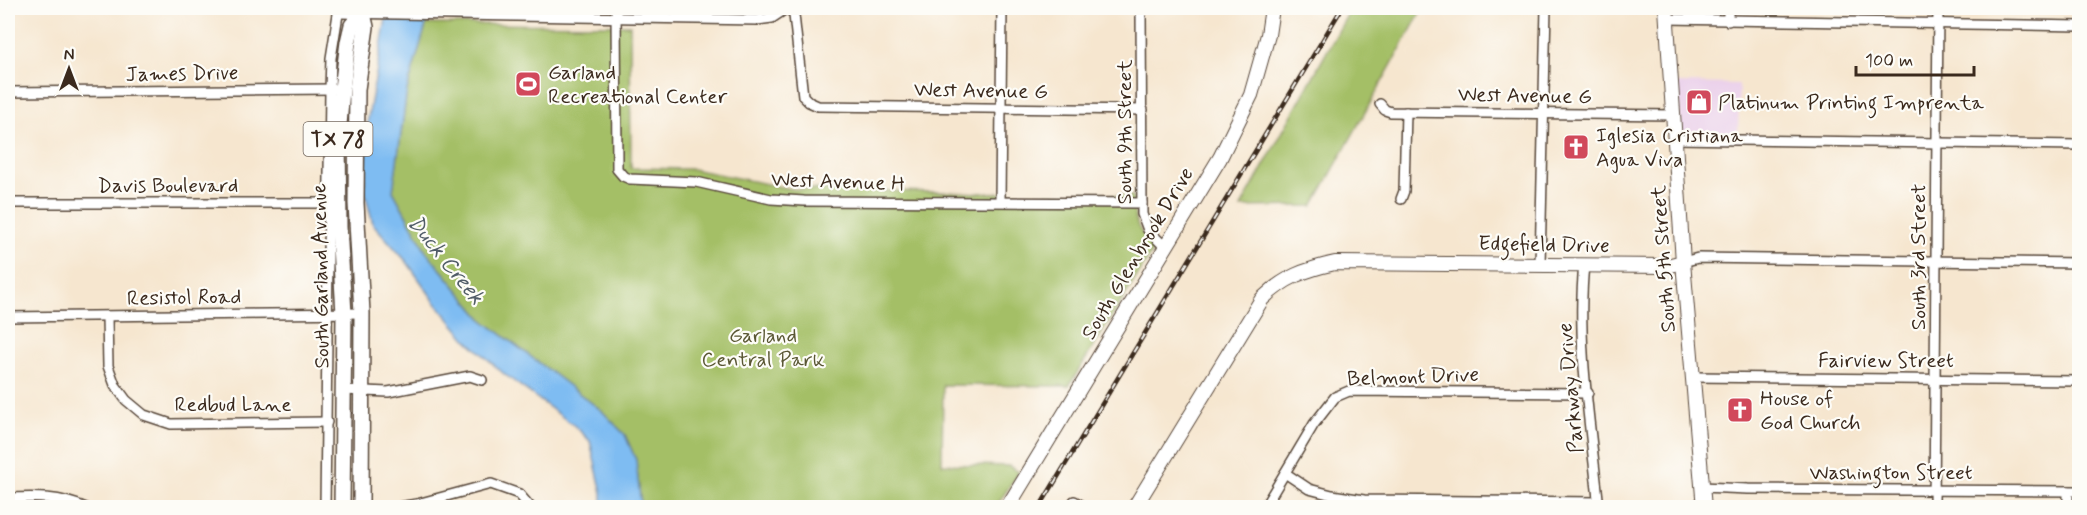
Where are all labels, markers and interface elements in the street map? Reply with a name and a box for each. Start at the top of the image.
north arrow [39,39,99,99]
scale bar [1856,39,1974,77]
text: N [64,45,74,66]
text: 100 m [1865,49,1913,73]
street label: James Drive [125,59,239,89]
place label: Garland Recreational Center [548,59,728,111]
street label: South 9th Street [1111,59,1139,205]
sports icon: Garland Recreational Center [513,69,543,99]
street label: West Avenue G [914,76,1048,106]
street label: West Avenue G [1458,81,1592,111]
shop icon: Platinum Printing Imprenta [1684,87,1714,117]
place label: Platinum Printing Imprenta [1718,89,1984,119]
road number: TX 78 [304,122,372,156]
place label: Iglesia Cristiana Agua Viva [1596,122,1743,174]
church icon: Iglesia Cristiana Agua Viva [1561,132,1591,162]
street label: South Glenbrook Drive [1075,162,1201,345]
street label: West Avenue H [771,166,905,198]
street label: Davis Boulevard [98,172,238,200]
street label: South Garland Avenue [305,183,337,369]
street label: South 5th Street [1645,184,1683,333]
street label: South 3rd Street [1905,184,1933,330]
water label: Duck Creek [401,210,490,311]
street label: Edgefield Drive [1478,230,1610,262]
street label: Resistol Road [127,283,241,313]
street label: Parkway Drive [1551,321,1591,454]
park label: Garland Central Park [701,322,825,374]
street label: Fairview Street [1818,347,1954,375]
street label: Belmont Drive [1347,361,1480,393]
place label: House of God Church [1760,385,1861,437]
street label: Redbud Lane [174,391,292,419]
church icon: House of God Church [1725,395,1755,425]
street label: Washington Street [1809,459,1973,489]

